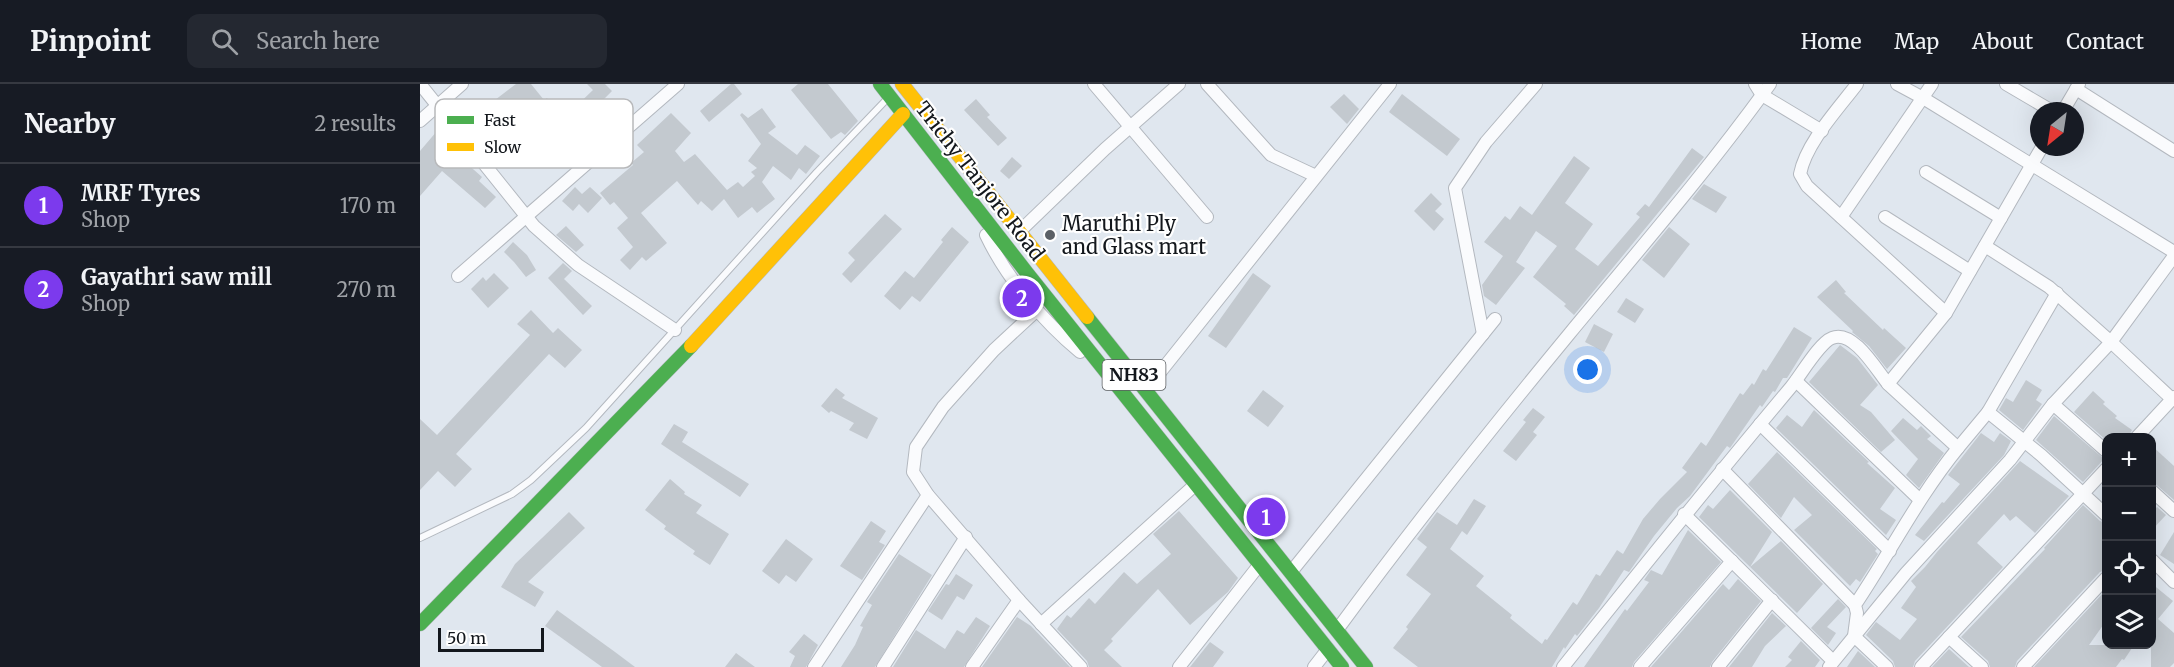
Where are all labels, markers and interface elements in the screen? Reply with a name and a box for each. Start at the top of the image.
search box [187,14,607,68]
text: Pinpoint [30,23,151,59]
icon: search [208,25,241,58]
text: Search here [256,27,379,55]
text: Home [1801,28,1861,55]
text: Map [1894,28,1939,55]
text: About [1972,28,2033,55]
text: Contact [2066,28,2144,55]
street label: Trichy Tanjore Road [910,96,1050,265]
legend [435,99,633,168]
north arrow [2030,102,2084,156]
text: Nearby [24,107,116,140]
text: Fast [484,110,517,130]
text: 2 results [314,111,396,136]
text: Slow [484,137,522,157]
text: MRF Tyres [81,179,201,207]
text: 1 [39,193,48,218]
text: 170 m [340,193,396,218]
text: Shop [81,207,130,232]
place label: Maruthi Ply and Glass mart [1062,211,1206,259]
marker: Maruthi Ply and Glass mart [1043,228,1057,242]
text: Gayathri saw mill [81,263,272,291]
pin: 2 [1002,276,1042,320]
text: 2 [38,277,49,302]
text: 270 m [336,277,396,302]
text: Shop [81,291,130,316]
your location [1573,355,1602,384]
road number: NH83 [1102,360,1166,390]
map controls [2102,433,2156,649]
button: + [2102,433,2156,487]
button: − [2102,487,2156,541]
pin: 1 [1246,494,1286,540]
button: locate [2102,541,2156,595]
button: layers [2102,595,2156,649]
scale bar [438,625,544,652]
text: 50 m [447,628,486,648]

